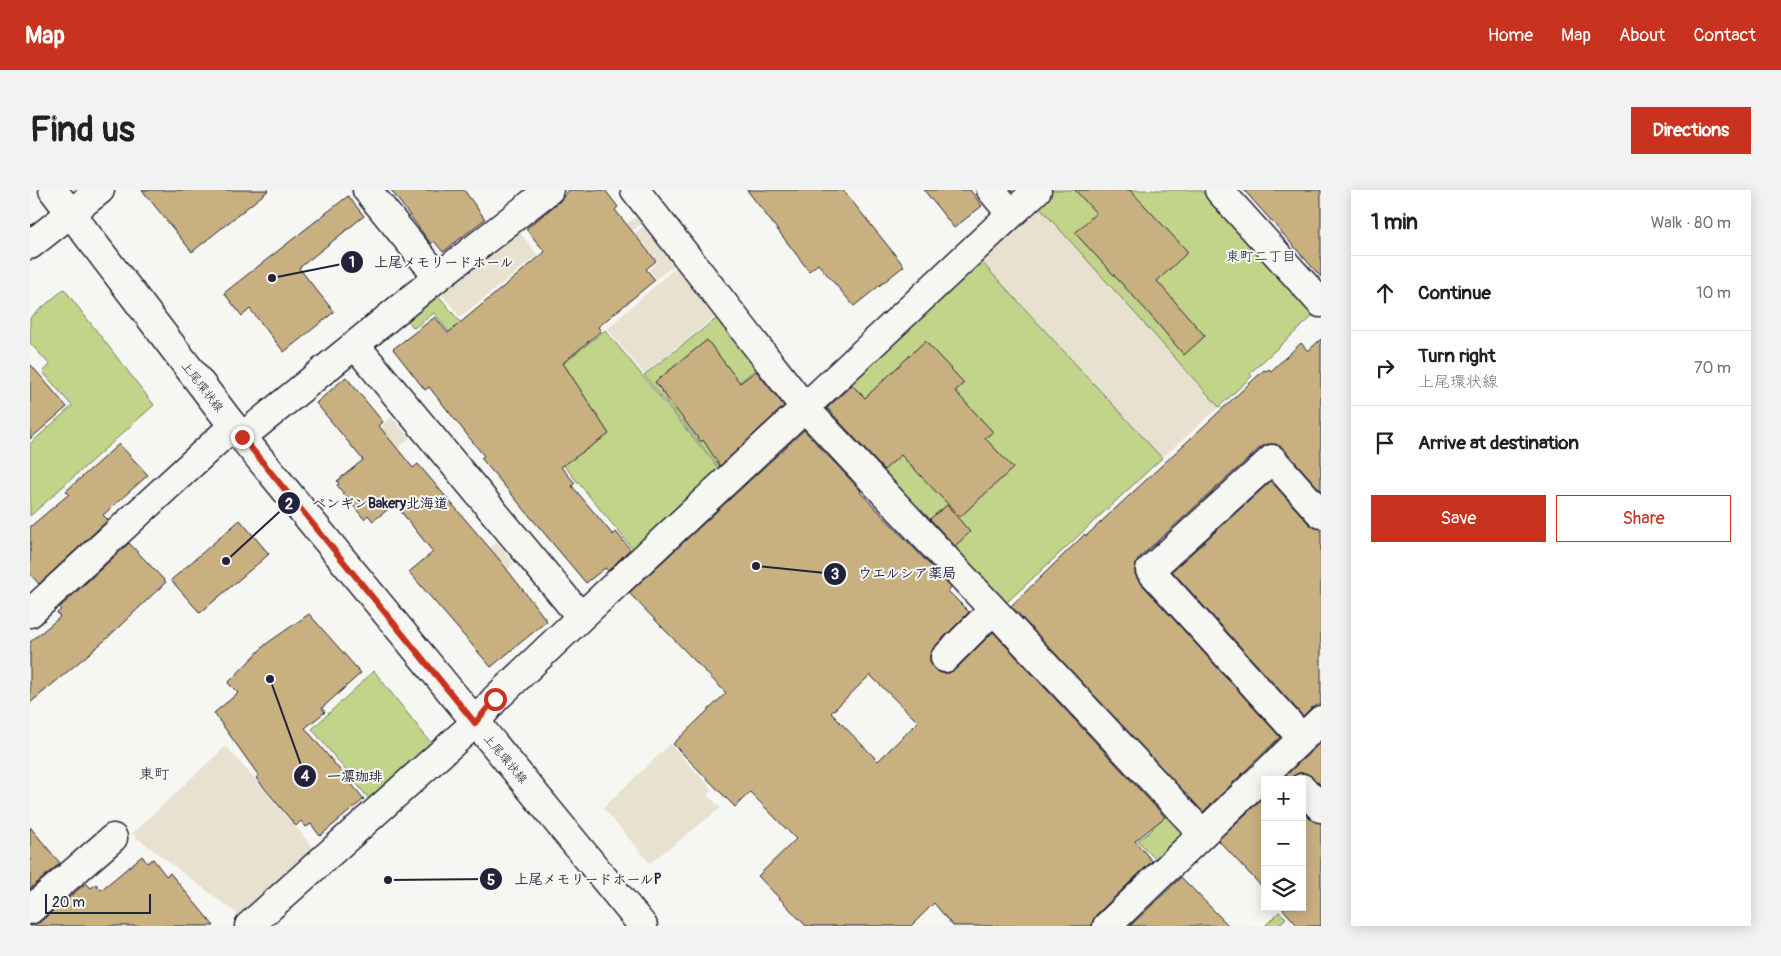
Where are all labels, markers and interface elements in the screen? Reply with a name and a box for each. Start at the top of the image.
text: Map [25,21,65,50]
text: Home [1488,24,1533,47]
text: Map [1561,24,1591,47]
text: About [1619,24,1665,47]
text: Contact [1693,24,1756,47]
button: Directions [1631,107,1751,154]
text: Find us [30,108,135,152]
text: 1 min [1371,209,1418,236]
text: Walk · 80 m [1651,213,1731,233]
callout: 上尾メモリードホール [339,248,524,277]
district label: 東町二丁目 [1226,248,1296,265]
text: 1 [349,253,355,272]
text: 上尾メモリードホール [374,254,514,271]
icon: ahead [1371,279,1399,307]
text: Continue [1418,281,1491,305]
text: 10 m [1696,283,1731,303]
text: Turn right [1418,344,1496,368]
icon: right [1371,354,1399,382]
text: 70 m [1694,358,1731,378]
street label: 上尾環状線 [178,359,226,415]
text: 上尾環状線 [1418,372,1498,392]
route end [231,426,254,449]
icon: arrive [1371,429,1399,457]
text: Arrive at destination [1418,431,1579,455]
callout: ペンギンBakery北海道 [277,489,458,518]
text: 2 [285,495,293,514]
text: ペンギンBakery北海道 [312,495,448,512]
button: Save [1371,495,1546,542]
button: Share [1556,495,1731,542]
callout: ウエルシア薬局 [823,559,966,588]
text: 3 [831,565,839,584]
text: ウエルシア薬局 [858,565,956,582]
route start [484,688,507,711]
street label: 上尾環状線 [480,731,530,787]
callout: 一凛珈琲 [292,761,393,790]
district label: 東町 [139,765,170,784]
text: 4 [301,767,310,786]
text: 一凛珈琲 [327,768,383,785]
map controls [1261,776,1306,911]
button: + [1261,776,1306,821]
button: − [1261,821,1306,866]
callout: 上尾メモリードホールP [479,865,672,894]
button: layers [1261,866,1306,911]
text: 5 [487,871,495,890]
text: 上尾メモリードホールP [514,871,662,888]
scale bar [45,891,151,914]
text: 20 m [52,894,85,911]

